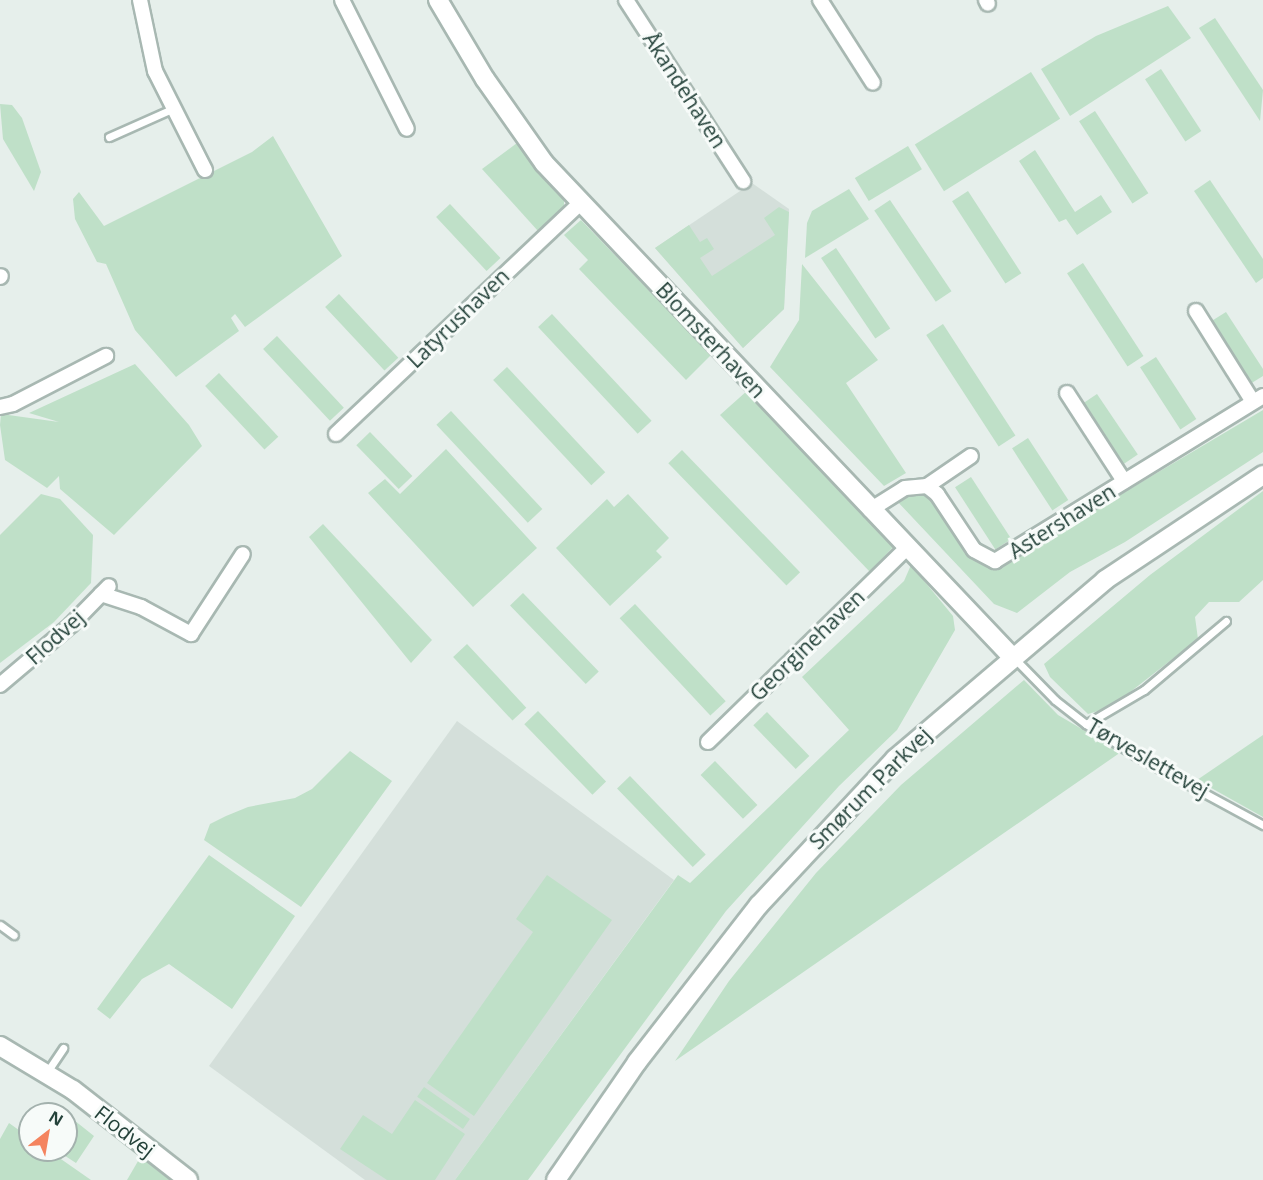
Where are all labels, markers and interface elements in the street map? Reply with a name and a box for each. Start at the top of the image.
street label: Åkandehaven [638,27,732,153]
street label: Latyrushaven [402,263,514,373]
street label: Blomsterhaven [651,277,771,403]
street label: Astershaven [1004,478,1120,564]
street label: Georginehaven [745,584,869,706]
street label: Flodvej [21,604,89,670]
street label: Tørveslettevej [1083,713,1213,803]
street label: Smørum Parkvej [804,722,936,854]
street label: Flodvej [90,1100,160,1162]
north arrow [18,1102,78,1162]
text: N [45,1106,67,1131]

